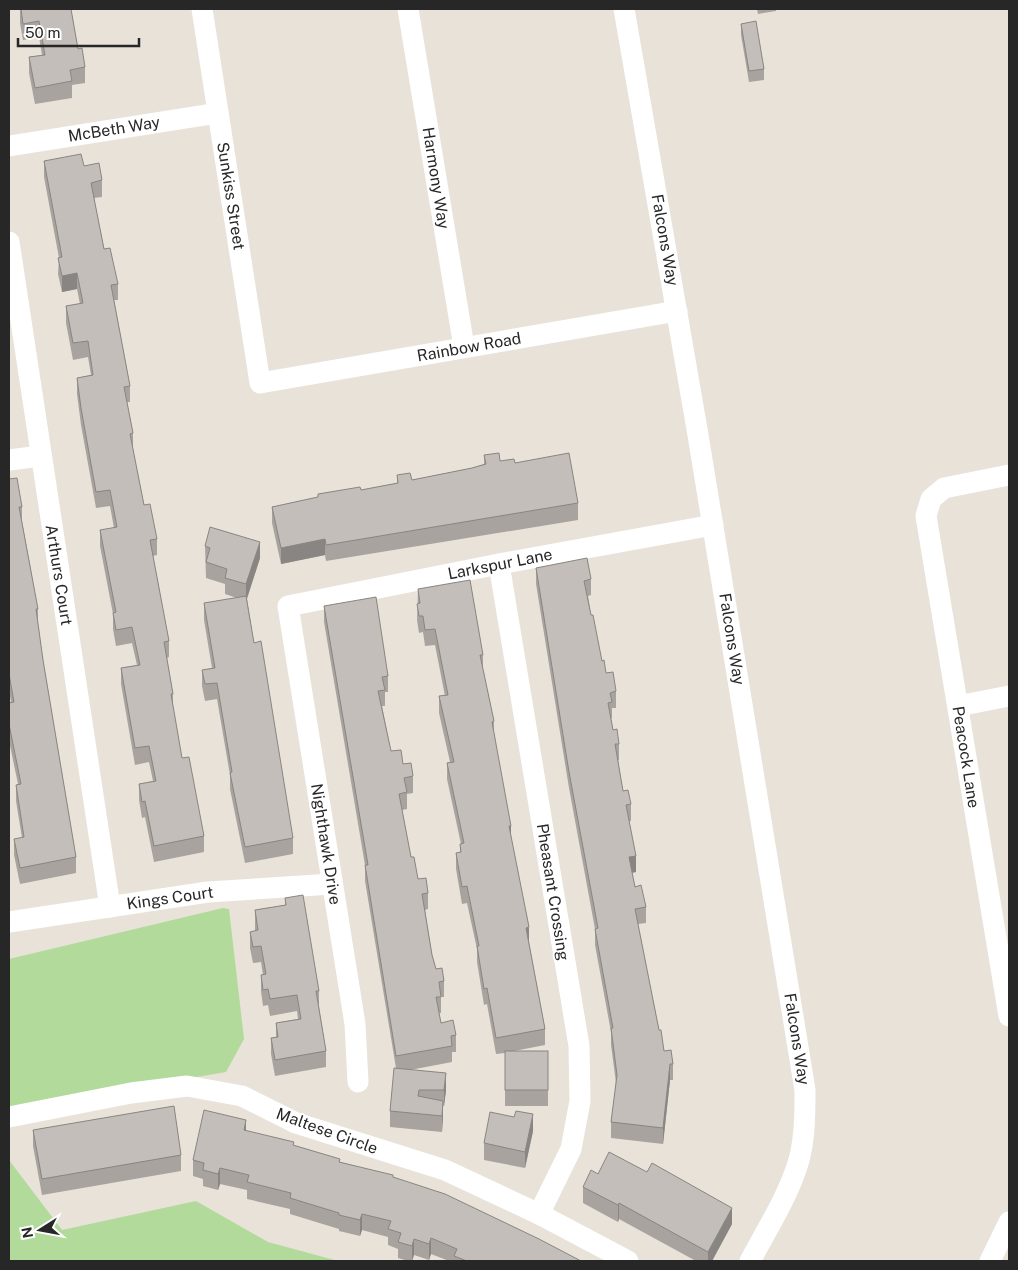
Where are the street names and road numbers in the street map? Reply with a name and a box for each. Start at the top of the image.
street label: McBeth Way [67,112,162,146]
street label: Harmony Way [419,126,453,231]
street label: Sunkiss Street [213,141,249,251]
street label: Falcons Way [648,193,682,288]
street label: Rainbow Road [415,328,523,366]
street label: Arthurs Court [42,523,76,627]
street label: Larkspur Lane [446,545,554,583]
street label: Falcons Way [715,592,749,687]
street label: Peacock Lane [949,705,983,809]
street label: Nighthawk Drive [307,782,345,906]
street label: Pheasant Crossing [533,822,573,962]
street label: Kings Court [125,883,215,913]
street label: Falcons Way [780,992,814,1087]
street label: Maltese Circle [274,1104,380,1158]

